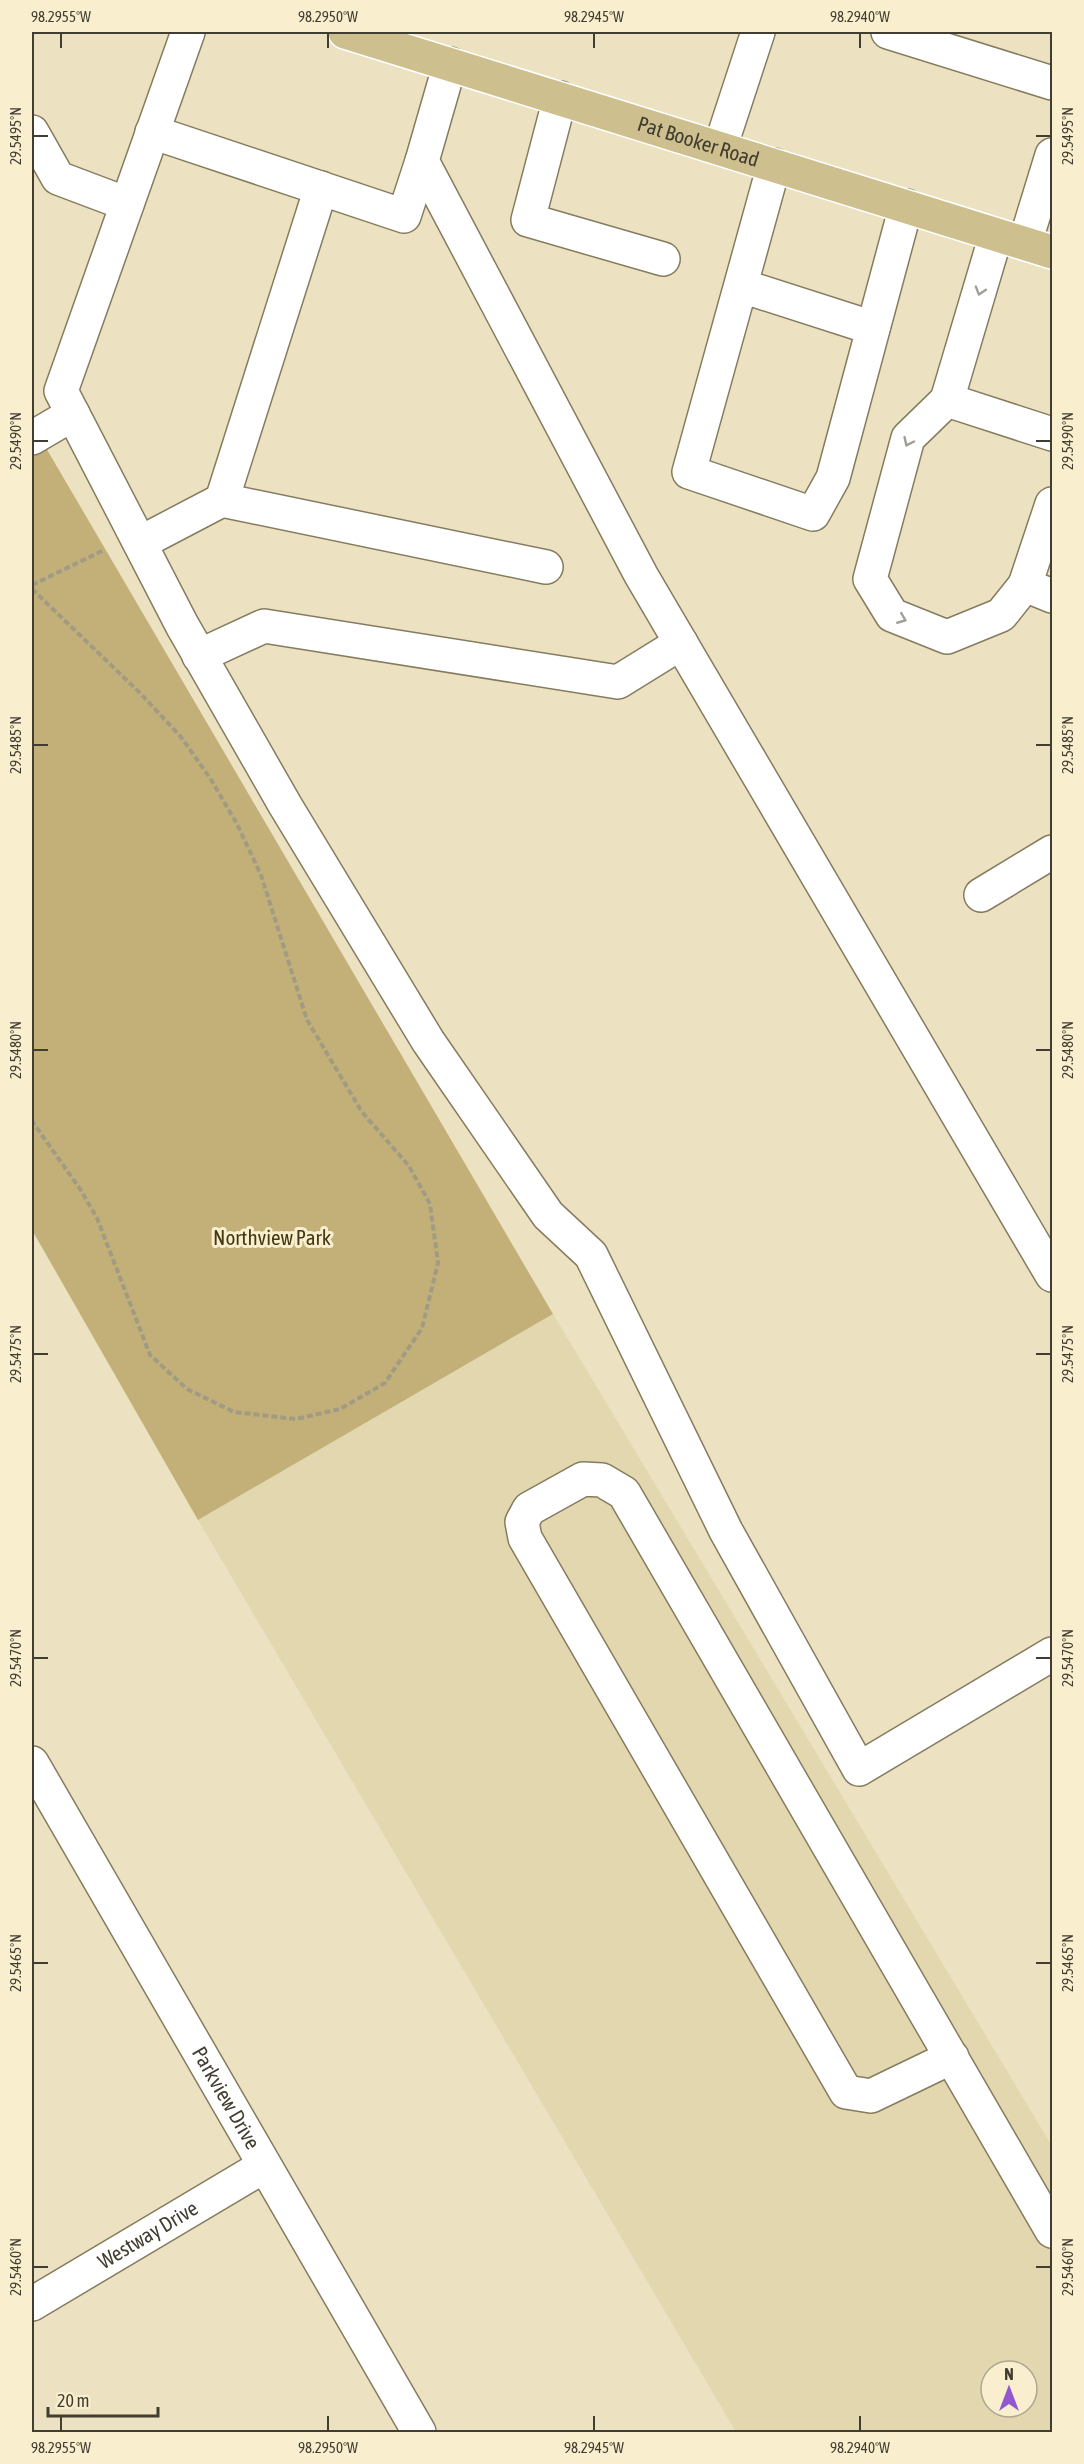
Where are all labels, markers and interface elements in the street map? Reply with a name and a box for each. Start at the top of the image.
text: 98.2955°W [31,8,91,25]
text: 98.2950°W [298,8,358,25]
text: 98.2945°W [564,8,624,25]
text: 98.2940°W [830,8,890,25]
text: 29.5495°N [7,107,24,165]
text: 29.5495°N [1059,107,1076,165]
street label: Pat Booker Road [635,111,762,171]
one-way arrow [975,285,987,296]
text: 29.5490°N [7,412,24,470]
text: 29.5490°N [1059,412,1076,470]
one-way arrow [903,436,915,447]
one-way arrow [896,612,907,624]
text: 29.5485°N [7,716,24,774]
text: 29.5485°N [1059,716,1076,774]
text: 29.5480°N [7,1021,24,1079]
text: 29.5480°N [1059,1021,1076,1079]
park label: Northview Park [213,1225,331,1249]
text: 29.5475°N [7,1325,24,1383]
text: 29.5475°N [1059,1325,1076,1383]
text: 29.5470°N [7,1629,24,1687]
text: 29.5470°N [1059,1629,1076,1687]
text: 29.5465°N [7,1934,24,1992]
text: 29.5465°N [1059,1934,1076,1992]
street label: Parkview Drive [188,2042,266,2153]
street label: Westway Drive [93,2195,202,2273]
text: 29.5460°N [7,2238,24,2296]
text: 29.5460°N [1059,2238,1076,2296]
north arrow [979,2359,1039,2419]
text: N [1004,2365,1014,2383]
scale bar [48,2380,158,2418]
text: 20 m [57,2390,89,2411]
text: 98.2955°W [31,2439,91,2456]
text: 98.2950°W [298,2439,358,2456]
text: 98.2945°W [564,2439,624,2456]
text: 98.2940°W [830,2439,890,2456]

